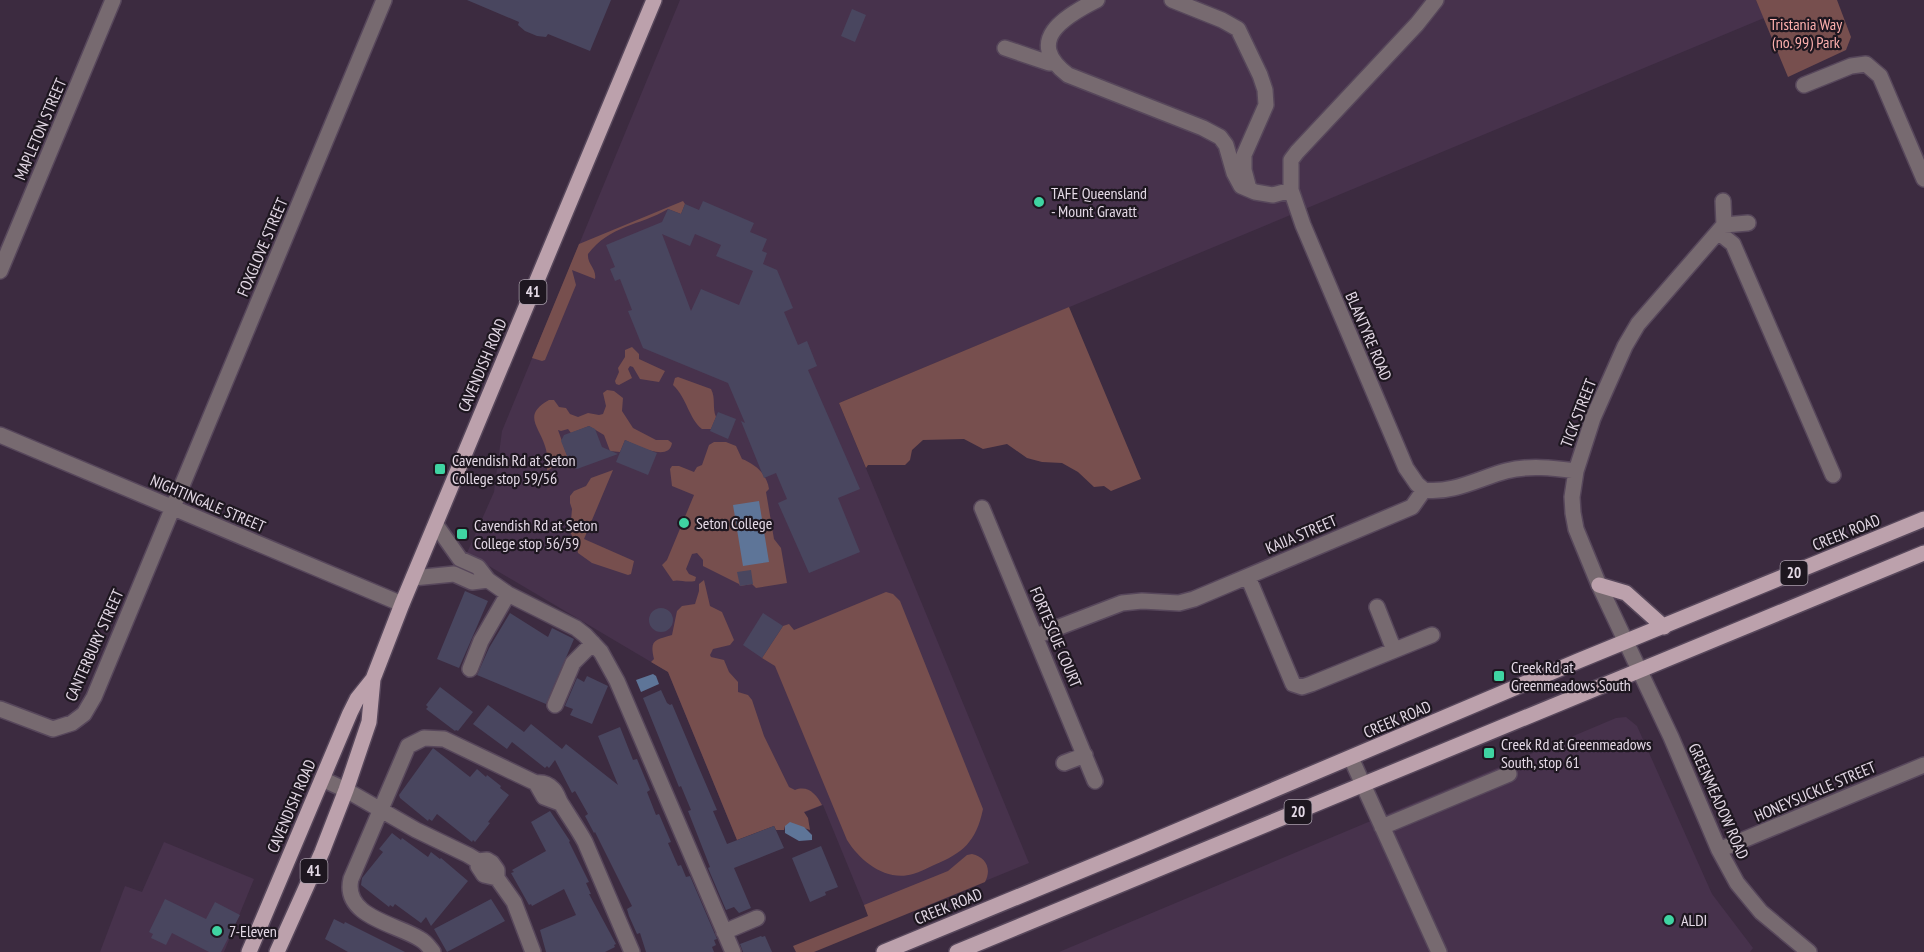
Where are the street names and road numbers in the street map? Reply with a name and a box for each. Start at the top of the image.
street label: MAPLETON STREET [10,75,70,183]
street label: FOXGLOVE STREET [232,195,292,299]
road number: 41 [520,280,546,304]
street label: BLANTYRE ROAD [1341,289,1397,383]
street label: CAVENDISH ROAD [453,315,511,415]
street label: TICK STREET [1556,376,1600,450]
street label: NIGHTINGALE STREET [147,470,269,536]
street label: CREEK ROAD [1809,509,1883,555]
street label: KAIJA STREET [1262,510,1340,558]
road number: 20 [1780,561,1808,585]
street label: FORTESCUE COURT [1026,584,1086,690]
street label: CANTERBURY STREET [60,586,128,704]
street label: CREEK ROAD [1360,696,1434,742]
street label: GREENMEADOW ROAD [1684,740,1754,862]
street label: CAVENDISH ROAD [262,756,320,856]
street label: HONEYSUCKLE STREET [1751,756,1879,826]
road number: 20 [1284,800,1312,824]
road number: 41 [300,859,328,883]
street label: CREEK ROAD [911,883,985,929]

